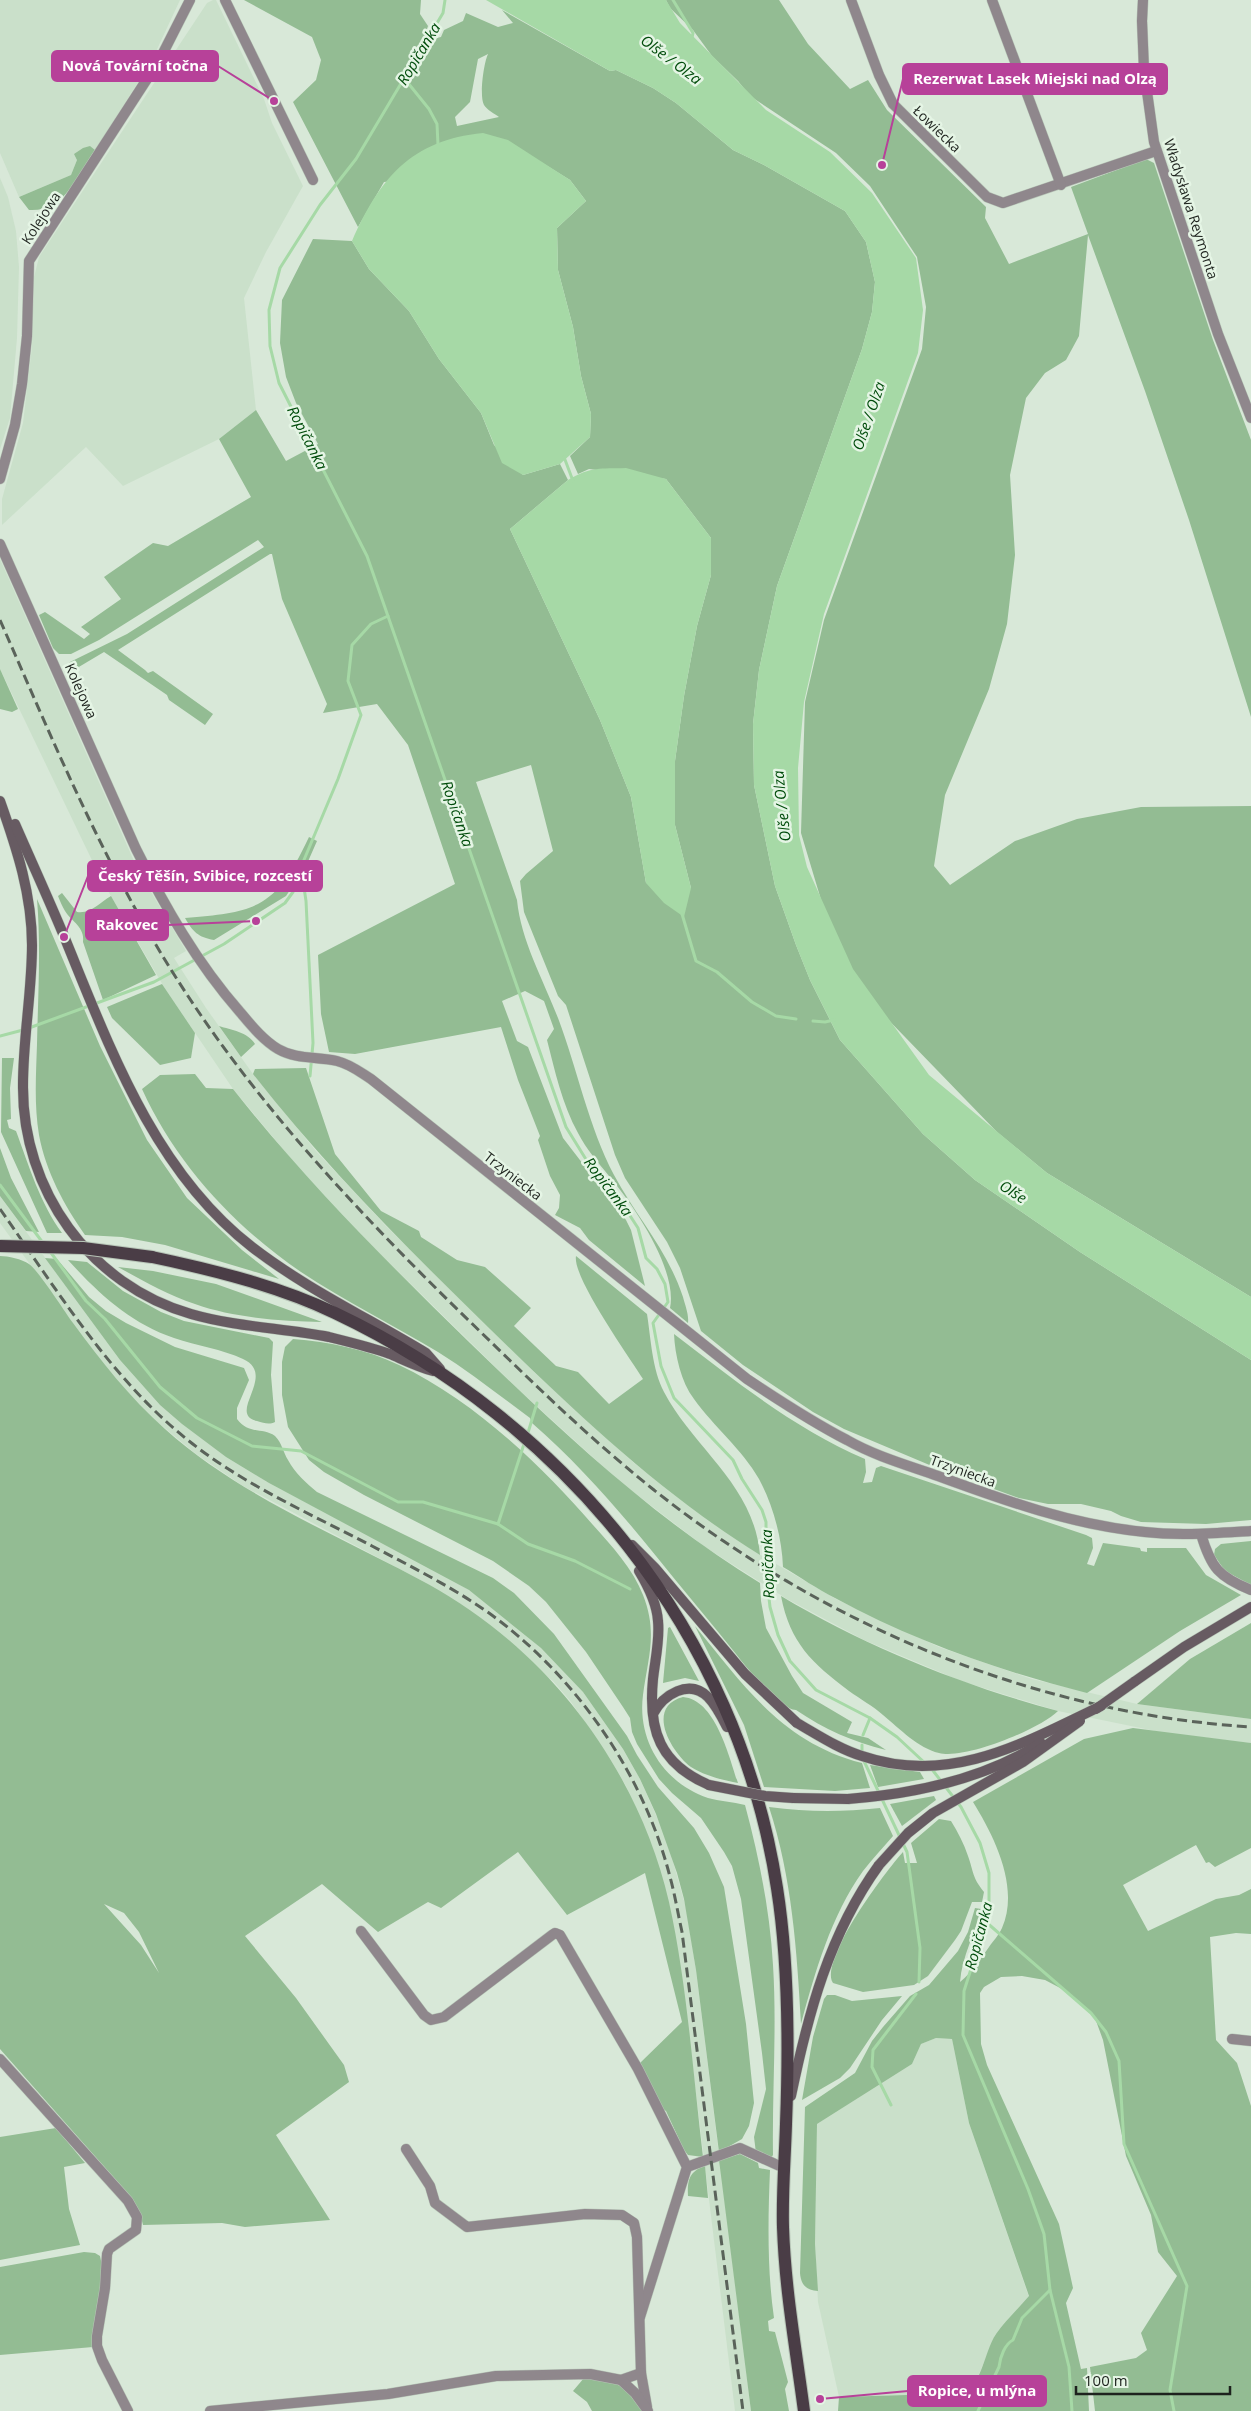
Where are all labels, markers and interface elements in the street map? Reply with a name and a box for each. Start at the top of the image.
water label: Ropičanka [392,18,445,88]
water label: Olše / Olza [637,30,707,89]
callout: Nová Tovární točna [52,51,218,81]
text: Nová Tovární točna [62,55,208,75]
callout: Rezerwat Lasek Miejski nad Olzą [903,64,1167,94]
text: Rezerwat Lasek Miejski nad Olzą [913,68,1157,88]
street label: Łowiecka [909,101,965,156]
street label: Władysława Reymonta [1160,136,1223,281]
street label: Kolejowa [17,188,65,248]
water label: Olše / Olza [847,378,889,453]
water label: Ropičanka [283,402,333,473]
street label: Kolejowa [61,660,102,722]
water label: Olše / Olza [767,769,795,843]
water label: Ropičanka [437,778,479,850]
callout: Český Těšín, Svibice, rozcestí [88,861,322,891]
text: Český Těšín, Svibice, rozcestí [98,865,313,885]
callout: Rakovec [86,910,168,940]
text: Rakovec [96,914,159,934]
street label: Trzyniecka [480,1147,546,1204]
water label: Ropičanka [580,1153,638,1220]
water label: Olše [996,1175,1031,1208]
street label: Trzyniecka [928,1450,999,1491]
water label: Ropičanka [756,1529,778,1599]
water label: Ropičanka [959,1899,997,1972]
scale bar [1076,2364,1230,2396]
text: 100 m [1084,2370,1128,2390]
callout: Ropice, u mlýna [908,2376,1046,2406]
text: Ropice, u mlýna [918,2380,1036,2400]

